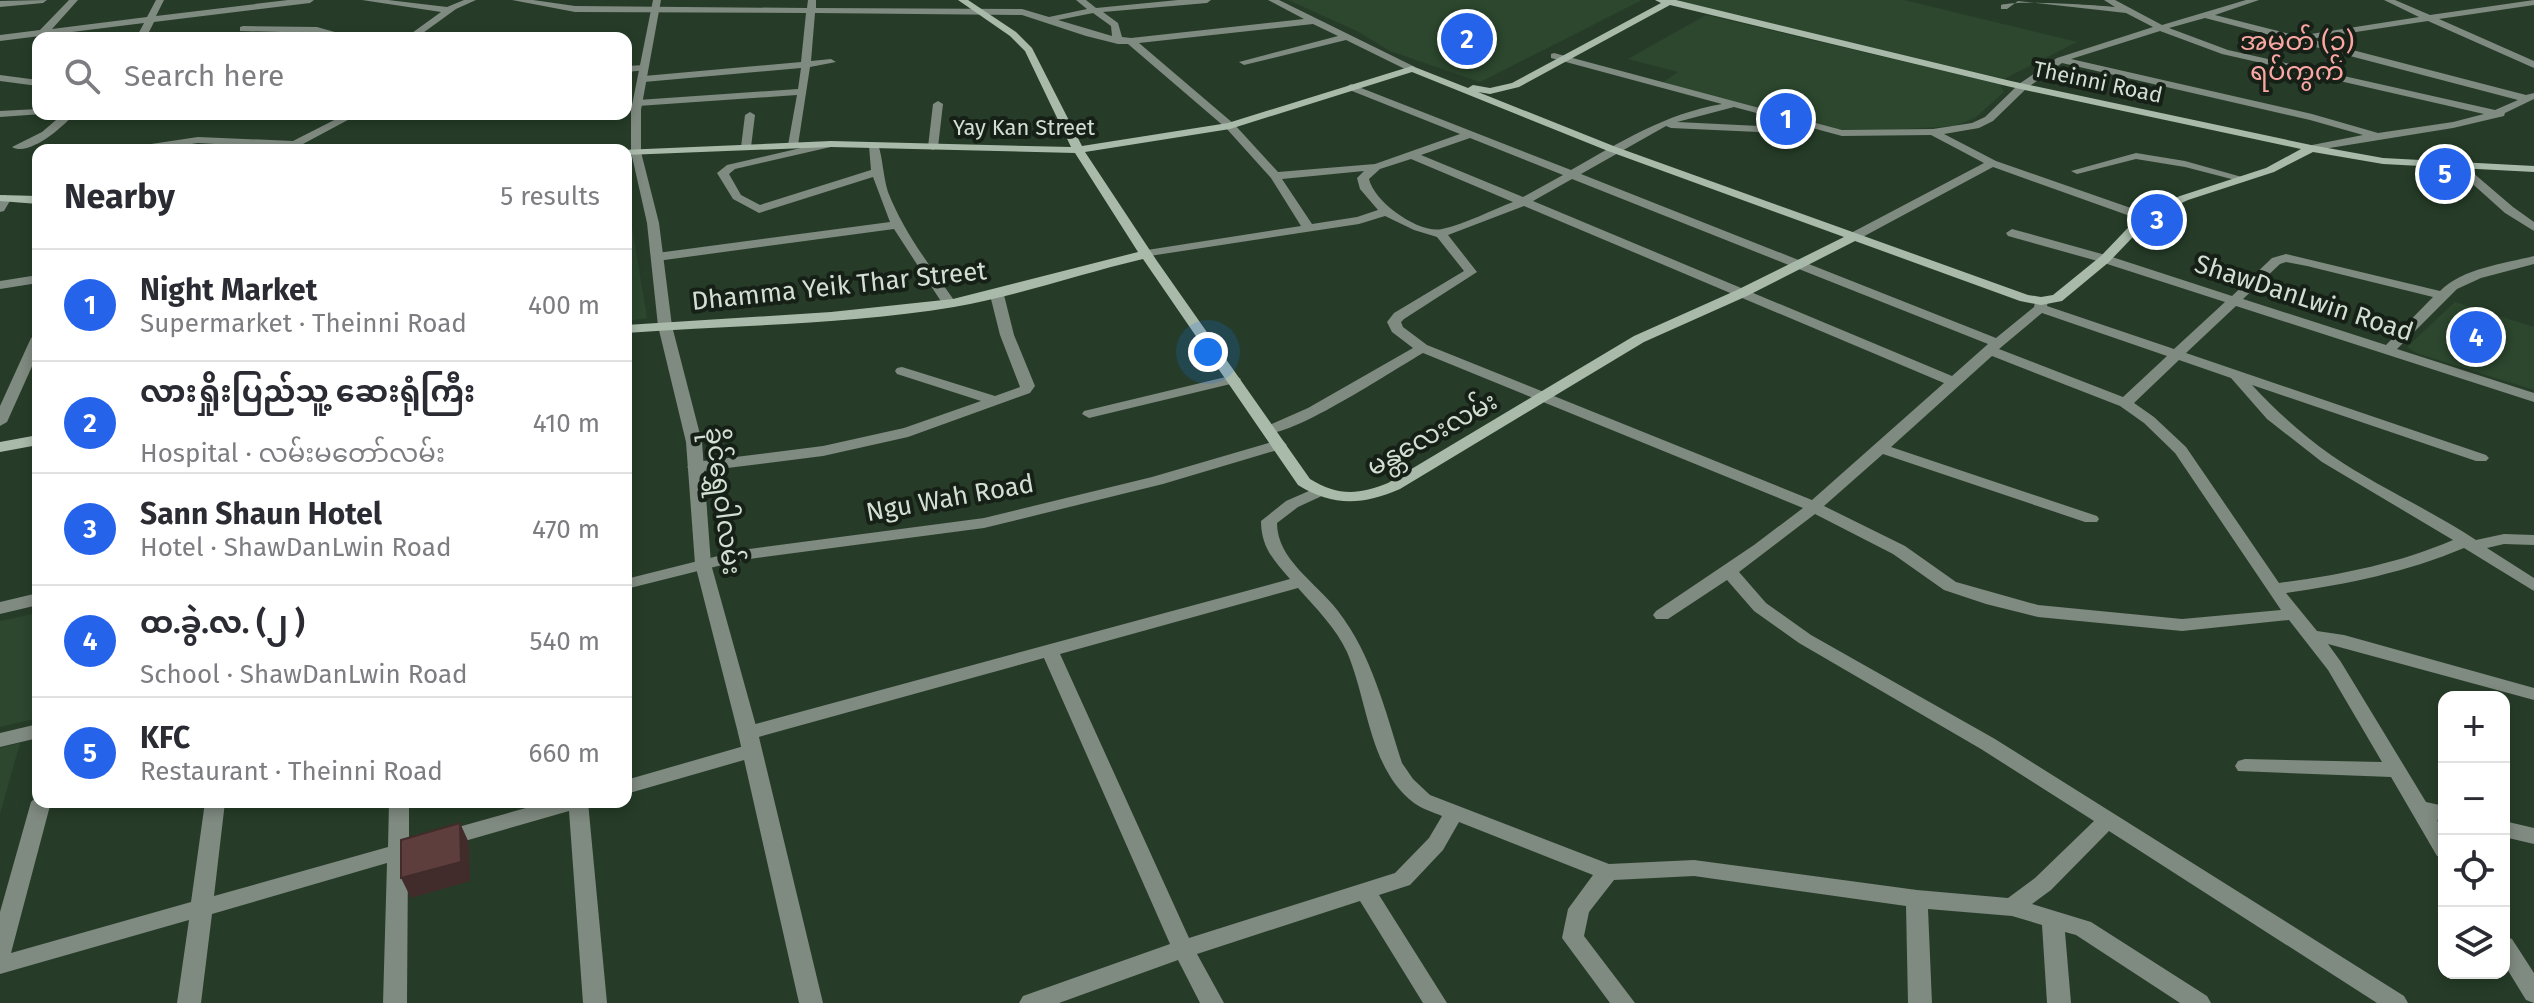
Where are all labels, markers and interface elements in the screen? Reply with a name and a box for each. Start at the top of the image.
pin: 2 [1441,9,1493,69]
district label: အမှတ် (၃) ရပ်ကွက် [2240,24,2354,92]
search box [32,32,632,120]
icon: search [60,54,104,98]
street label: Theinni Road [2031,55,2165,109]
text: Search here [124,58,284,94]
pin: 1 [1760,89,1812,149]
street label: Yay Kan Street [953,114,1095,141]
pin: 5 [2419,144,2471,204]
text: Nearby [64,176,175,217]
text: 5 results [500,181,600,212]
pin: 3 [2131,190,2183,250]
street label: ShawDanLwin Road [2191,248,2417,348]
street label: Dhamma Yeik Thar Street [690,255,989,317]
text: Night Market [140,272,317,308]
text: 1 [84,290,96,321]
text: 400 m [528,290,600,321]
pin: 4 [2450,307,2502,367]
text: Supermarket · Theinni Road [140,308,467,339]
your location [1188,332,1228,372]
text: လားရှိုးပြည်သူ့ ဆေးရုံကြီး [140,374,475,410]
street label: မန္တလေးလမ်း [1360,384,1505,487]
text: 2 [83,408,97,439]
text: 410 m [533,408,600,439]
street label: ခိုင်ရွှေဝါလမ်း [694,425,749,577]
text: Hospital · လမ်းမတော်လမ်း [140,438,445,469]
street label: Ngu Wah Road [864,468,1036,528]
text: Sann Shaun Hotel [140,496,382,532]
text: 3 [83,514,97,545]
text: 470 m [532,514,600,545]
text: Hotel · ShawDanLwin Road [140,532,451,563]
text: ထ.ခွဲ.လ. (၂ ) [140,605,305,641]
text: 4 [83,626,97,657]
text: 540 m [529,626,600,657]
text: School · ShawDanLwin Road [140,659,468,690]
map controls [2438,691,2510,979]
button: + [2438,691,2510,763]
text: KFC [140,720,190,756]
text: 5 [83,738,97,769]
text: 660 m [529,738,600,769]
text: Restaurant · Theinni Road [140,756,443,787]
button: − [2438,763,2510,835]
button: locate [2438,835,2510,907]
button: layers [2438,907,2510,979]

